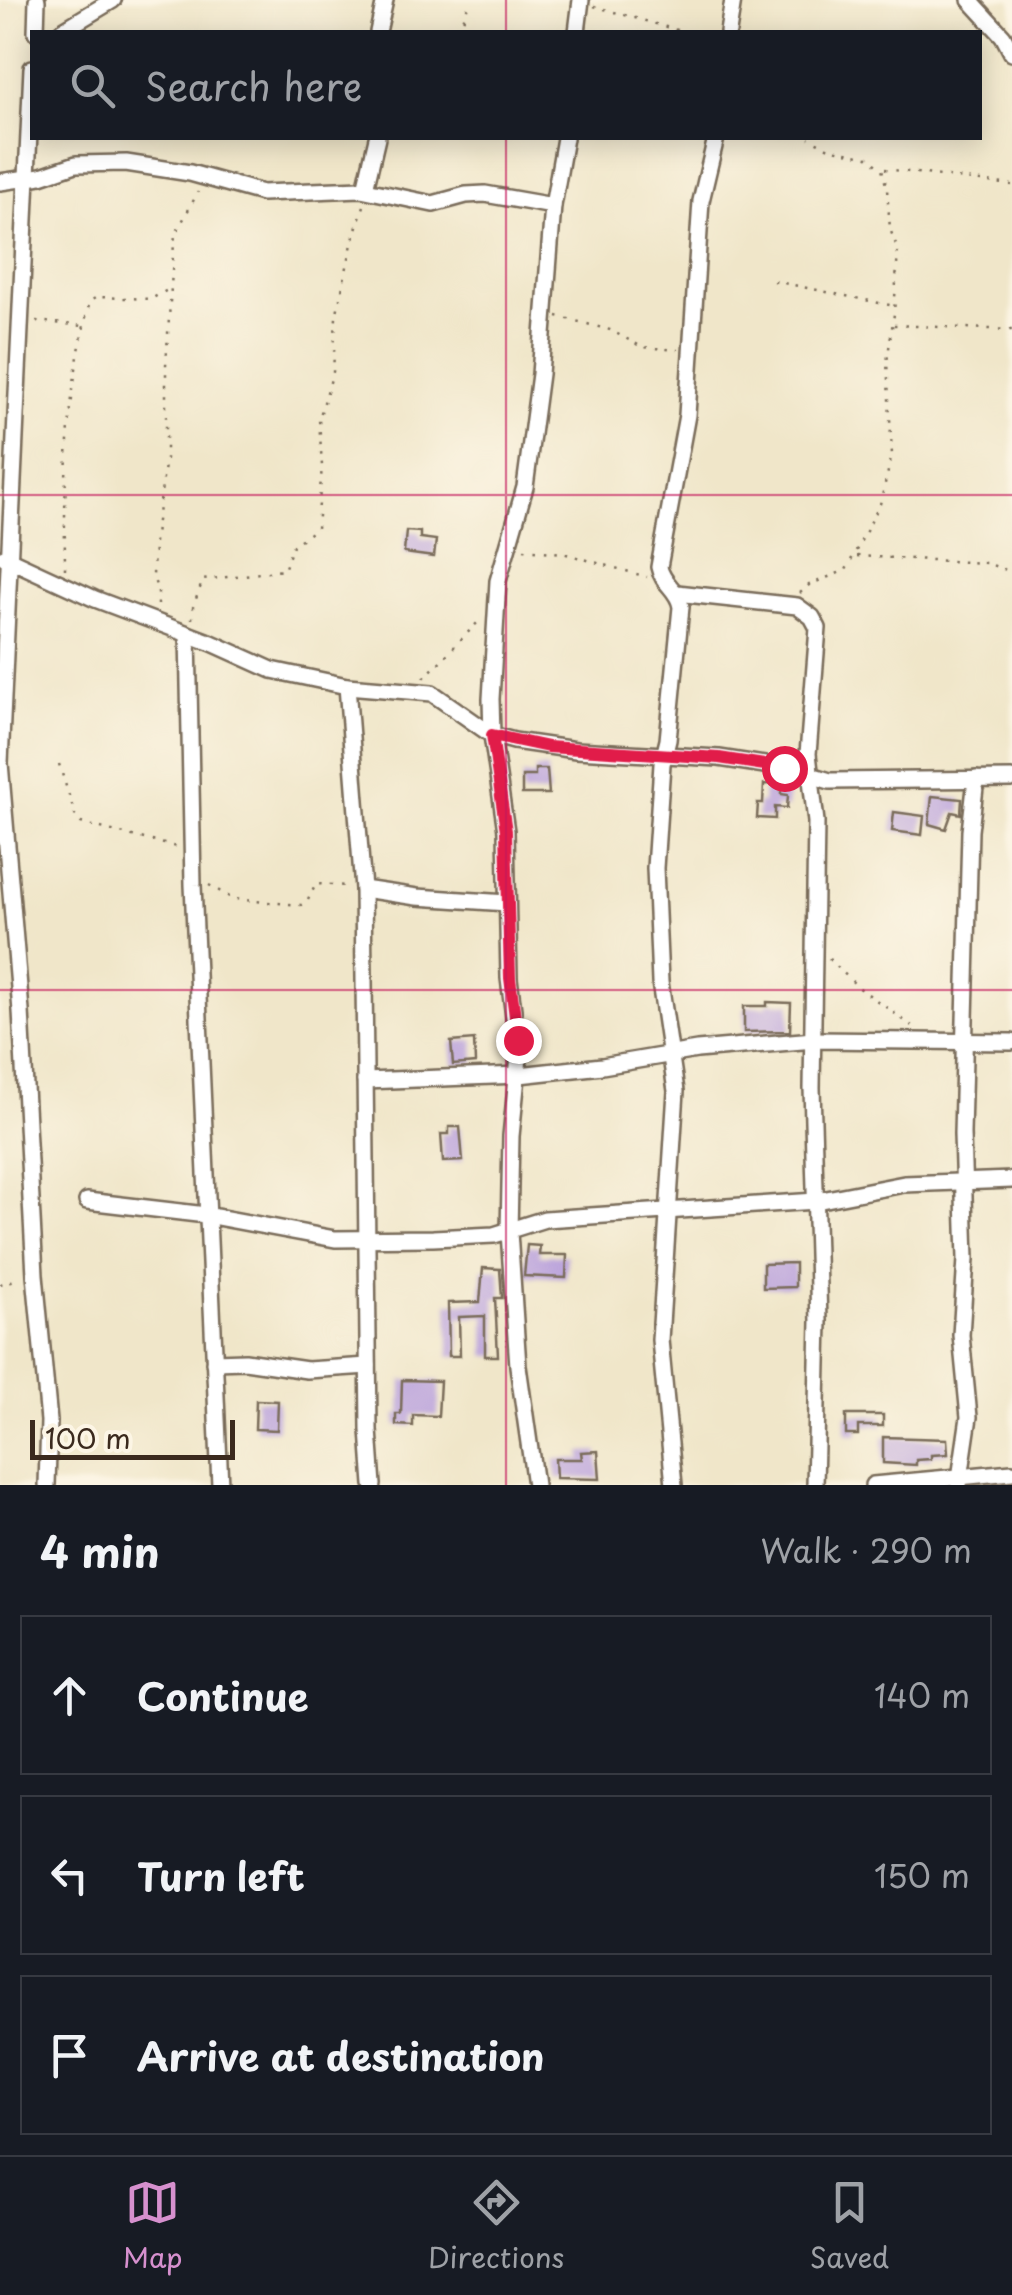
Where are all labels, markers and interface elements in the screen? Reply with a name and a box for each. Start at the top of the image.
search box [30,30,982,140]
text: Search here [145,57,362,114]
icon: search [65,58,120,113]
route start [762,746,808,792]
route end [496,1018,542,1064]
scale bar [30,1415,235,1460]
text: 100 m [45,1416,131,1459]
text: 4 min [40,1519,160,1582]
text: Walk · 290 m [760,1526,972,1574]
text: Continue [137,1667,308,1724]
icon: ahead [42,1668,97,1723]
text: 140 m [874,1671,970,1719]
text: Turn left [137,1847,305,1904]
icon: left [42,1848,97,1903]
text: 150 m [874,1851,970,1899]
text: Arrive at destination [137,2027,545,2084]
icon: arrive [42,2028,97,2083]
tab: Map [123,2175,183,2278]
tab: Directions [428,2175,564,2278]
tab: Saved [810,2175,889,2278]

